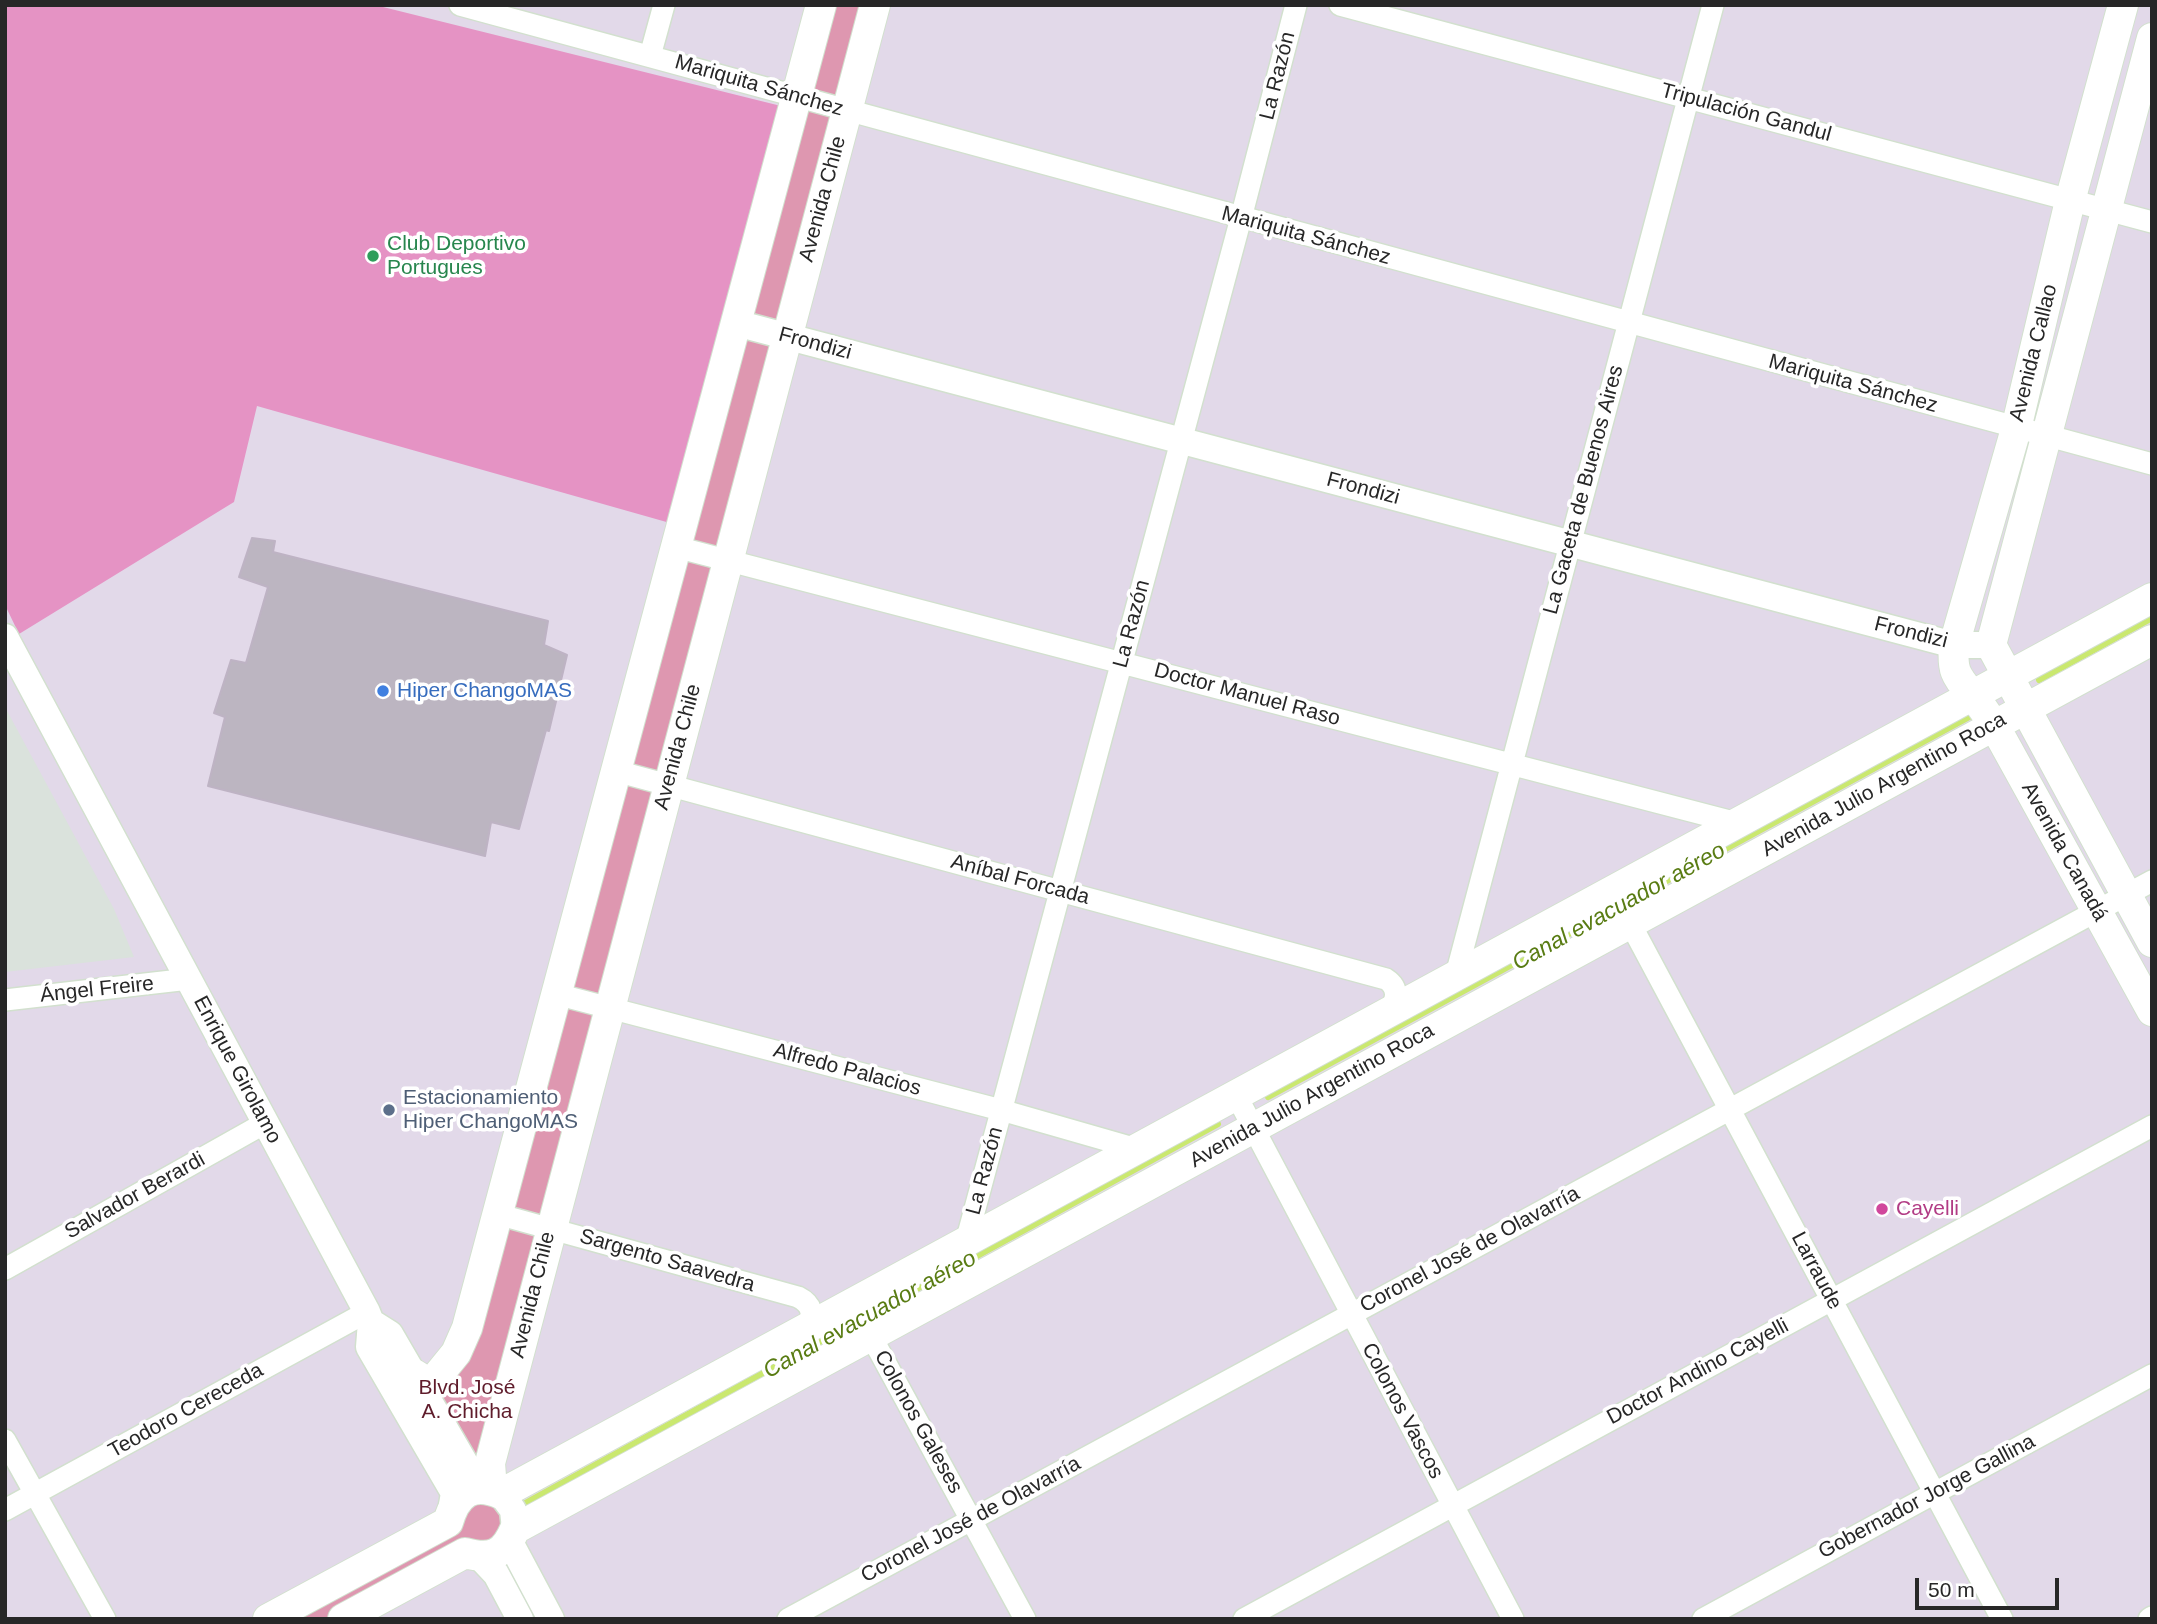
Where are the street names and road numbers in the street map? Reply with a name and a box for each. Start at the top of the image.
street label: La Razón [1255,29,1301,123]
street label: Mariquita Sánchez [672,50,846,122]
street label: Tripulación Gandul [1658,78,1834,148]
street label: Avenida Chile [794,133,852,265]
street label: Mariquita Sánchez [1219,201,1393,271]
street label: Avenida Callao [2005,282,2063,424]
street label: Frondizi [776,322,854,366]
street label: Mariquita Sánchez [1766,349,1940,419]
street label: La Gaceta de Buenos Aires [1539,363,1629,617]
street label: Frondizi [1324,467,1402,511]
street label: La Razón [1108,577,1156,671]
street label: Frondizi [1872,612,1950,654]
street label: Doctor Manuel Raso [1151,658,1343,732]
street label: Avenida Chile [649,681,707,813]
street label: Avenida Julio Argentino Roca [1758,707,2010,863]
street label: Avenida Canadá [2015,778,2113,926]
street label: Aníbal Forcada [948,849,1092,911]
street label: Ángel Freire [39,971,155,1009]
street label: Enrique Girolamo [188,992,286,1148]
street label: Avenida Julio Argentino Roca [1186,1018,1438,1174]
street label: Alfredo Palacios [770,1038,924,1102]
street label: La Razón [961,1124,1009,1218]
street label: Salvador Berardi [60,1147,210,1245]
street label: Coronel José de Olavarría [1356,1181,1584,1319]
street label: Sargento Saavedra [577,1224,757,1298]
street label: Larraude [1785,1228,1847,1314]
street label: Avenida Chile [505,1229,561,1361]
street label: Doctor Andino Cayelli [1603,1313,1793,1431]
street label: Colonos Vascos [1356,1339,1448,1483]
street label: Colonos Galeses [868,1346,968,1498]
street label: Teodoro Cereceda [104,1358,268,1464]
street label: Gobernador Jorge Gallina [1814,1429,2040,1565]
street label: Coronel José de Olavarría [857,1451,1085,1589]

